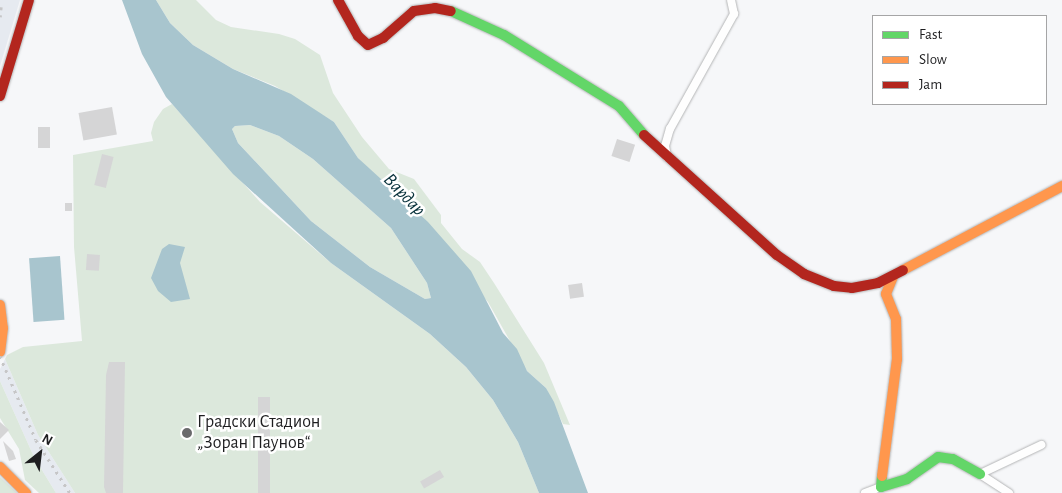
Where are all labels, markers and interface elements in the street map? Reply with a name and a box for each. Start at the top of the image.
legend [872,15,1047,105]
text: Fast [919,27,942,42]
text: Slow [919,52,947,67]
text: Jam [919,77,942,92]
water label: Вардар [378,169,430,221]
place label: Градски Стадион „Зоран Паунов“ [197,412,320,454]
marker: Градски Стадион „Зоран Паунов“ [181,427,193,439]
north arrow [15,428,65,478]
text: N [40,431,55,448]

